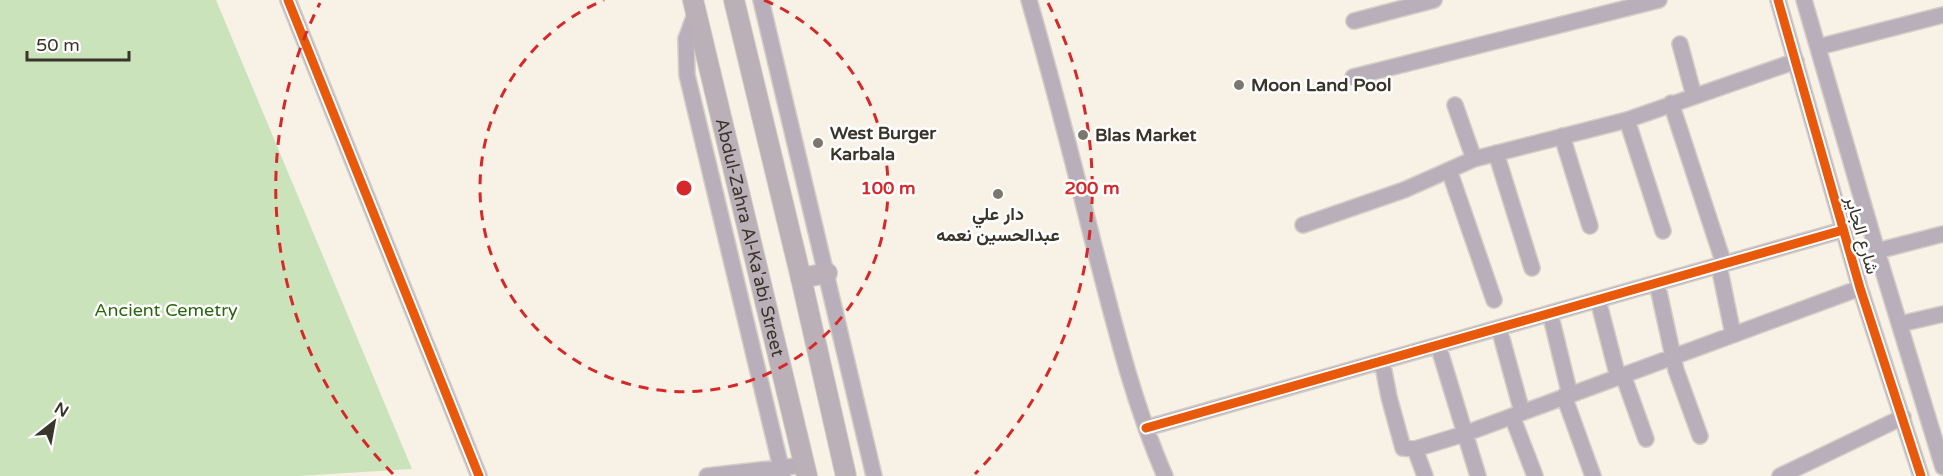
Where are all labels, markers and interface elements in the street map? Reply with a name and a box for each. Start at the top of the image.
scale bar [27,24,129,62]
text: 50 m [36,34,80,56]
place label: Moon Land Pool [1251,74,1391,96]
marker: Moon Land Pool [1232,78,1246,92]
street label: Abdul-Zahra Al-Ka'abi Street [711,116,789,359]
place label: West Burger Karbala [830,122,937,165]
place label: Blas Market [1095,124,1196,146]
marker: Blas Market [1076,128,1090,142]
marker: West Burger Karbala [811,136,825,150]
text: 100 m [860,177,916,199]
text: 200 m [1064,177,1120,199]
centre of rings [674,178,694,198]
marker: دار علي عبدالحسين نعمه [991,187,1005,201]
street label: شارع الجاير [1839,192,1884,277]
place label: دار علي عبدالحسين نعمه [936,203,1060,246]
park label: Ancient Cemetry [94,299,238,321]
north arrow [24,392,84,452]
text: N [51,398,72,422]

